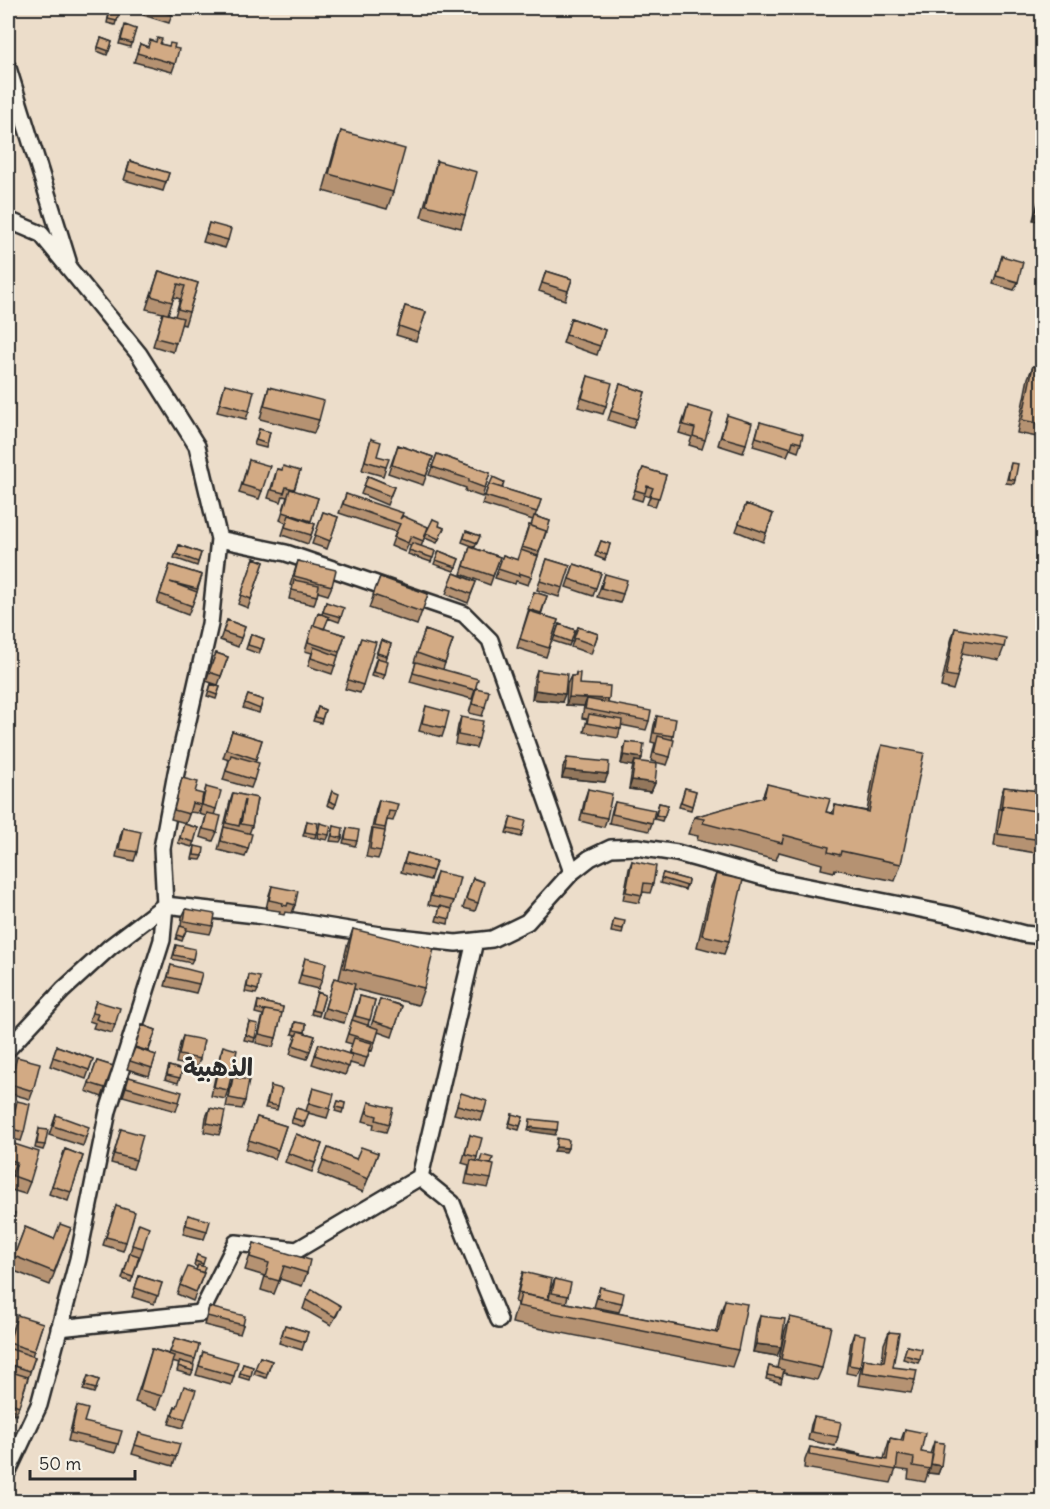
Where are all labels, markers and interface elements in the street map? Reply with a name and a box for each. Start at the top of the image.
district label: الذهبية [183,1052,253,1082]
scale bar [30,1443,135,1481]
text: 50 m [39,1452,81,1475]

